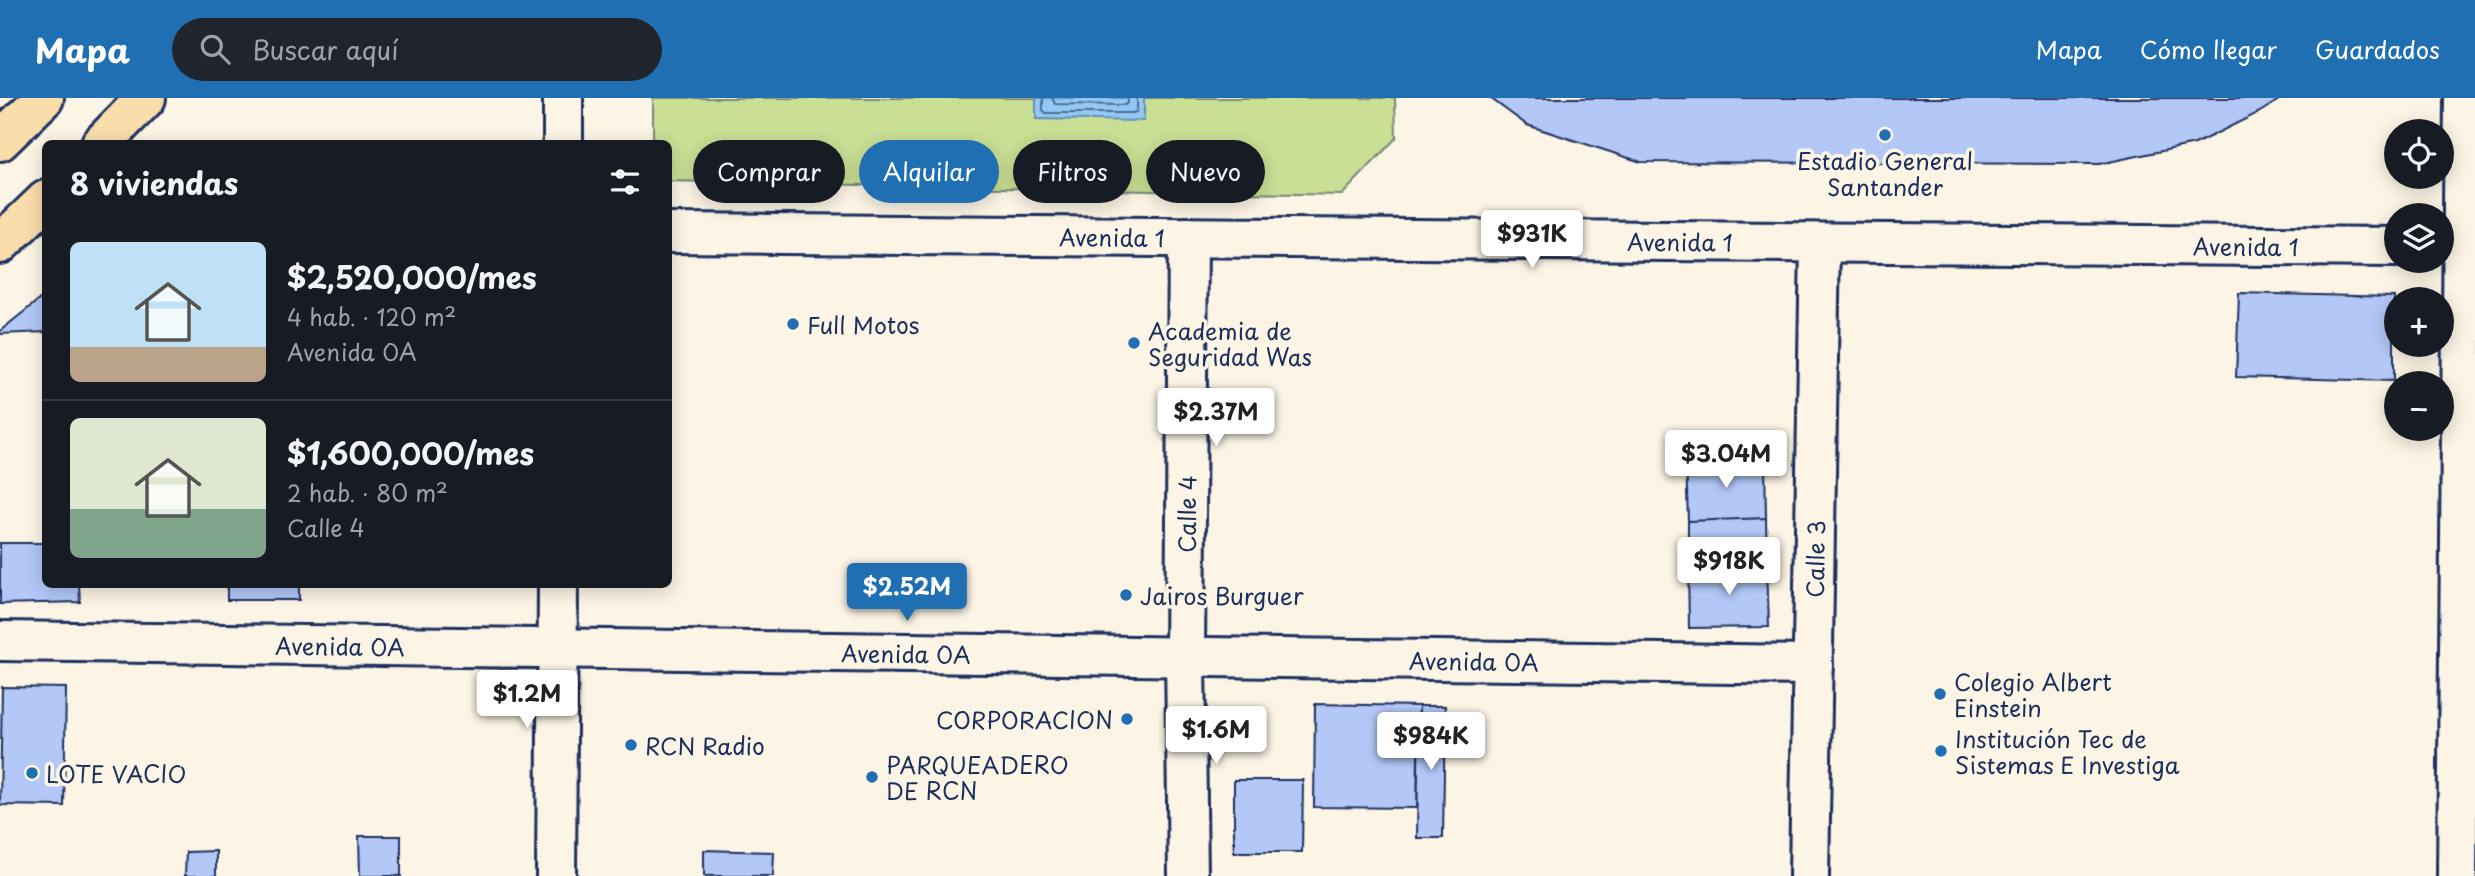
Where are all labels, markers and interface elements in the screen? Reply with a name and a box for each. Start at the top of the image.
search box [172,18,662,81]
text: Mapa [35,24,130,74]
icon: search [196,30,234,68]
text: Buscar aquí [252,30,398,69]
text: Mapa [2036,31,2102,67]
text: Cómo llegar [2140,31,2277,67]
text: Guardados [2315,31,2440,67]
map controls [2384,119,2454,441]
button: locate [2384,119,2454,189]
marker: Estadio General Santander [1877,127,1893,143]
chip: Comprar [693,140,845,203]
chip: Alquilar [859,140,999,203]
chip: Filtros [1013,140,1132,203]
chip: Nuevo [1146,140,1265,203]
place label: Estadio General Santander [1797,143,1973,204]
text: 8 viviendas [70,160,238,205]
icon: filters [606,163,644,201]
button: layers [2384,203,2454,273]
pin: $931K [1483,211,1581,270]
text: $931K [1497,215,1567,250]
street label: Avenida 1 [1059,219,1165,255]
street label: Avenida 1 [1627,223,1733,259]
street label: Avenida 1 [2193,228,2299,264]
text: $2,520,000/mes [287,254,537,299]
icon: home [126,270,210,354]
button: + [2384,287,2454,357]
text: 4 hab. · 120 m² [287,299,456,334]
place label: Full Motos [807,307,919,342]
place label: Academia de Seguridad Was [1148,313,1312,374]
marker: Full Motos [785,316,801,332]
text: Avenida 0A [287,334,417,369]
marker: Academia de Seguridad Was [1126,335,1142,351]
button: − [2384,371,2454,441]
pin: $2.37M [1159,388,1273,448]
text: $2.37M [1174,393,1258,428]
text: $1,600,000/mes [287,430,534,475]
pin: $3.04M [1669,430,1783,490]
text: $3.04M [1681,435,1771,470]
icon: home [126,446,210,530]
text: 2 hab. · 80 m² [287,475,448,510]
street label: Calle 4 [1168,475,1204,553]
text: Calle 4 [287,510,365,545]
street label: Calle 3 [1796,520,1833,598]
pin: $918K [1680,538,1778,597]
text: $918K [1693,542,1765,577]
pin: $2.52M [850,564,964,623]
text: $2.52M [863,568,951,603]
place label: Jairos Burguer [1140,578,1304,613]
marker: Jairos Burguer [1118,587,1134,603]
street label: Avenida 0A [275,627,405,664]
street label: Avenida 0A [841,635,971,671]
street label: Avenida 0A [1409,642,1539,679]
place label: Colegio Albert Einstein [1954,664,2112,725]
pin: $1.2M [478,670,576,730]
text: $1.2M [493,675,561,710]
marker: Colegio Albert Einstein [1932,686,1948,702]
place label: CORPORACION [936,702,1113,737]
pin: $1.6M [1167,706,1265,766]
marker: CORPORACION [1119,711,1135,727]
text: $1.6M [1182,711,1250,746]
pin: $984K [1382,712,1480,772]
text: $984K [1393,717,1469,752]
place label: Institución Tec de Sistemas E Investiga [1955,721,2180,782]
place label: RCN Radio [645,728,765,763]
marker: RCN Radio [623,737,639,753]
marker: Institución Tec de Sistemas E Investiga [1933,743,1949,759]
place label: PARQUEADERO DE RCN [886,747,1069,808]
place label: LOTE VACIO [46,756,187,791]
marker: LOTE VACIO [24,765,40,781]
marker: PARQUEADERO DE RCN [864,769,880,785]

